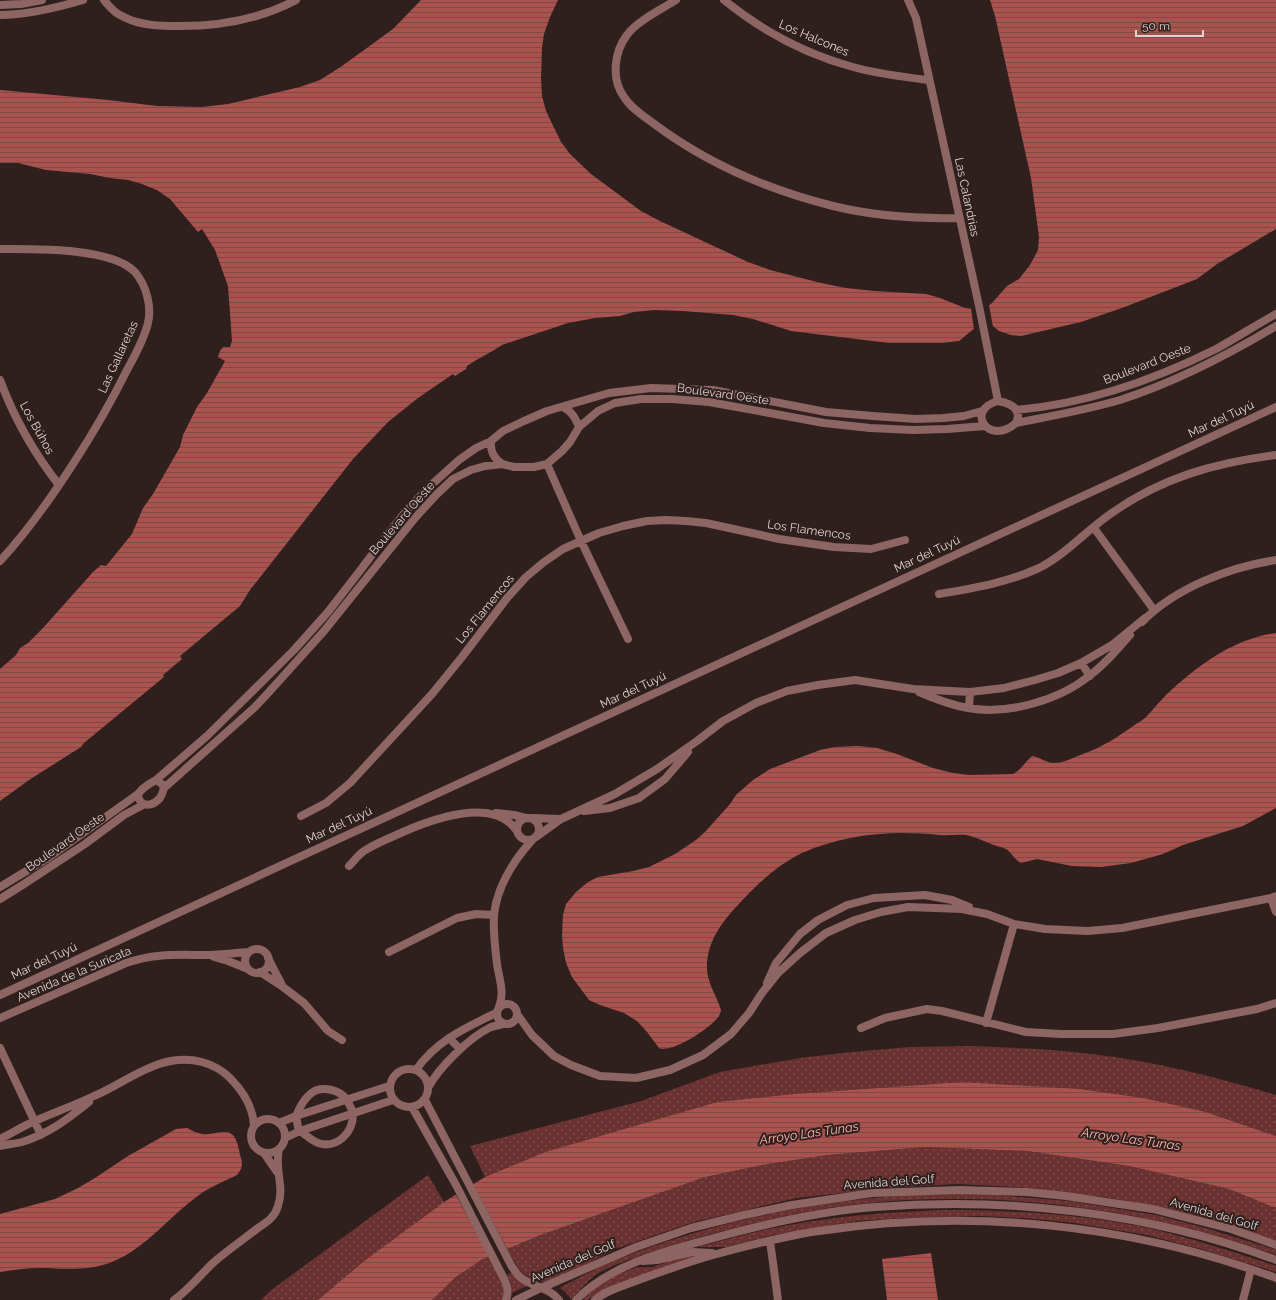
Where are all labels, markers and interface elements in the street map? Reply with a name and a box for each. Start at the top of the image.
scale bar [1136,12,1203,38]
street label: Los Halcones [777,17,851,59]
text: 50 m [1142,19,1170,33]
street label: Las Calandrias [952,156,982,238]
street label: Las Gallaretas [95,319,141,395]
street label: Boulevard Oeste [1101,341,1193,387]
street label: Boulevard Oeste [676,381,770,407]
street label: Mar del Tuyú [1186,398,1256,440]
street label: Los Búhos [17,399,57,457]
street label: Boulevard Oeste [366,478,438,558]
street label: Los Flamencos [766,517,852,543]
street label: Mar del Tuyú [892,533,962,575]
street label: Los Flamencos [453,572,517,646]
street label: Mar del Tuyú [598,669,668,711]
street label: Mar del Tuyú [304,804,374,846]
street label: Boulevard Oeste [23,810,107,874]
street label: Mar del Tuyú [9,940,79,982]
street label: Avenida de la Suricata [15,944,133,1004]
water label: Arroyo Las Tunas [757,1119,860,1148]
water label: Arroyo Las Tunas [1079,1124,1182,1153]
street label: Avenida del Golf [843,1172,936,1192]
street label: Avenida del Golf [1168,1195,1261,1234]
street label: Avenida del Golf [528,1236,619,1285]

